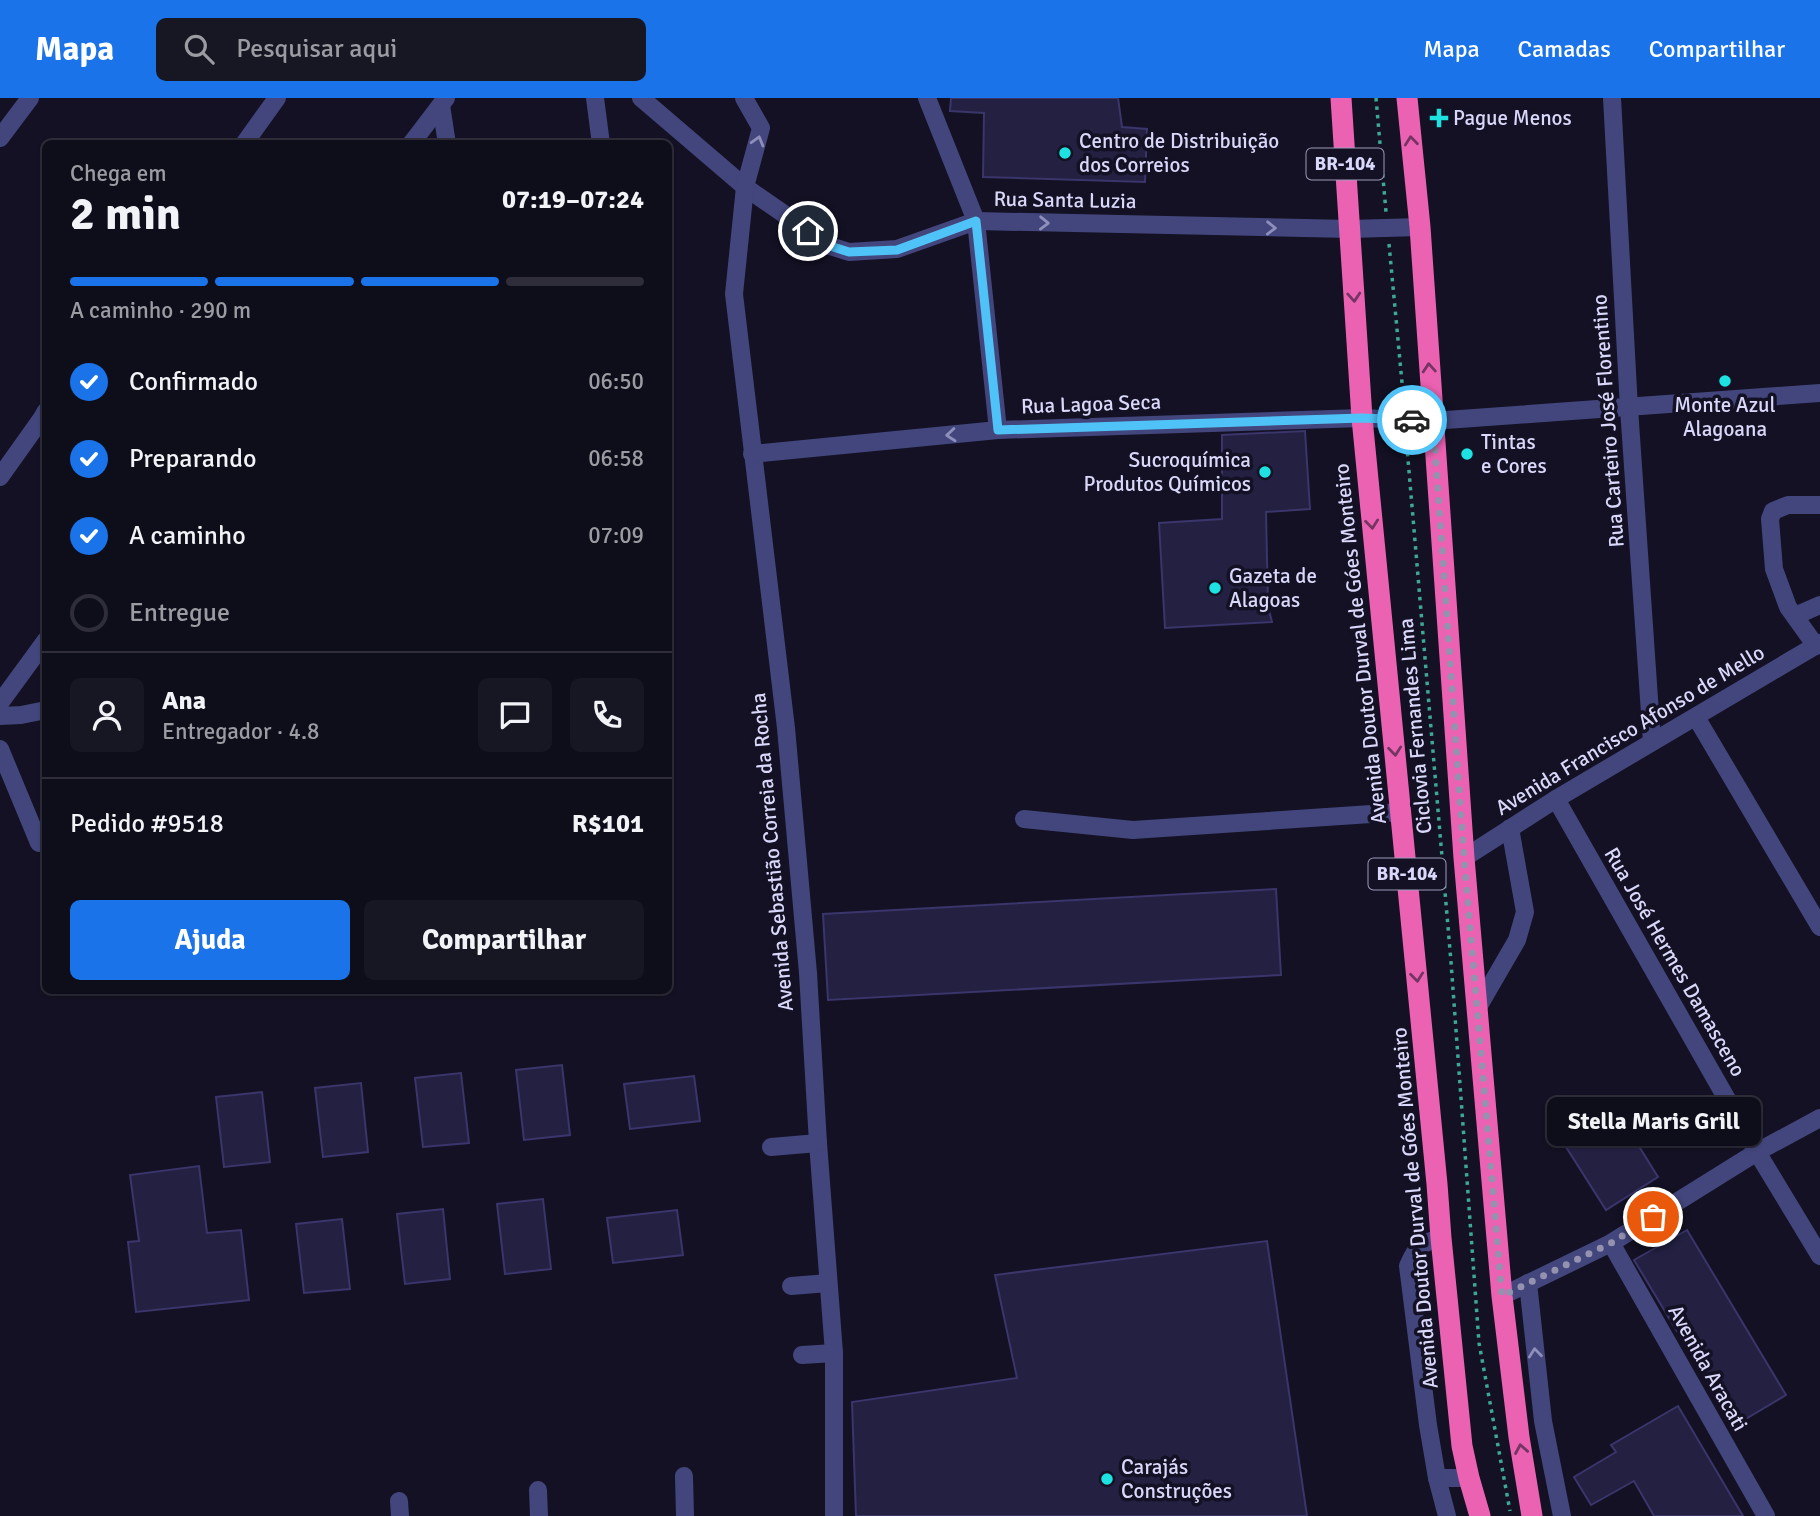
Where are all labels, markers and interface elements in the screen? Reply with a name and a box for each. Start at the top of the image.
search box [156,18,646,81]
text: Mapa [35,29,114,70]
icon: search [180,30,218,68]
text: Pesquisar aqui [236,33,397,65]
text: Mapa [1423,34,1480,64]
text: Camadas [1518,34,1611,64]
text: Compartilhar [1649,34,1785,64]
place label: Pague Menos [1453,105,1572,131]
marker: Pague Menos [1431,110,1447,126]
place label: Centro de Distribuição dos Correios [1079,128,1279,178]
one-way arrow [749,135,764,147]
one-way arrow [1404,135,1419,146]
marker: Centro de Distribuição dos Correios [1057,145,1073,161]
road number: BR-104 [1306,148,1384,180]
text: Chega em [70,159,167,188]
text: 07:19–07:24 [502,184,644,216]
text: 2 min [70,186,181,242]
street label: Rua Santa Luzia [993,186,1137,214]
pin [778,201,838,261]
icon: home [789,212,827,250]
one-way arrow [1039,215,1050,230]
one-way arrow [1266,220,1277,235]
one-way arrow [1347,292,1362,303]
street label: Rua Carteiro José Florentino [1586,293,1630,549]
text: A caminho · 290 m [70,296,251,325]
one-way arrow [1422,362,1437,373]
icon: check [70,363,108,401]
text: Confirmado [129,366,258,398]
text: 06:50 [588,367,644,396]
marker: Monte Azul Alagoana [1717,373,1733,389]
courier [1377,385,1447,455]
street label: Rua Lagoa Seca [1020,389,1162,419]
place label: Monte Azul Alagoana [1674,392,1776,442]
icon: car [1393,401,1431,439]
one-way arrow [945,427,956,442]
place label: Tintas e Cores [1481,429,1547,479]
icon: check [70,440,108,478]
text: Preparando [129,443,256,475]
text: 06:58 [588,444,644,473]
marker: Tintas e Cores [1459,446,1475,462]
place label: Sucroquímica Produtos Químicos [1084,447,1251,497]
street label: Avenida Doutor Durval de Góes Monteiro [1328,462,1392,826]
marker: Sucroquímica Produtos Químicos [1257,464,1273,480]
icon: check [70,517,108,555]
one-way arrow [1365,518,1380,530]
text: A caminho [129,520,246,552]
text: 07:09 [588,521,644,550]
place label: Gazeta de Alagoas [1229,563,1317,613]
marker: Gazeta de Alagoas [1207,580,1223,596]
text: Entregue [129,597,230,629]
street label: Ciclovia Fernandes Lima [1393,617,1437,835]
street label: Avenida Francisco Afonso de Mello [1491,639,1769,821]
button: person [70,678,144,752]
button: chat [478,678,552,752]
button: phone [570,678,644,752]
text: Ana [162,685,206,717]
street label: Avenida Sebastião Correia da Rocha [745,692,799,1012]
text: Entregador · 4.8 [162,717,320,746]
one-way arrow [1387,745,1402,756]
text: Pedido #9518 [70,808,224,840]
text: R$101 [572,808,644,840]
street label: Rua José Hermes Damasceno [1599,843,1751,1081]
road number: BR-104 [1368,859,1446,890]
button: Ajuda [70,900,350,980]
button: Compartilhar [364,900,644,980]
one-way arrow [1409,972,1424,983]
street label: Avenida Doutor Durval de Góes Monteiro [1386,1026,1444,1390]
callout: Stella Maris Grill [1546,1098,1760,1147]
text: Stella Maris Grill [1568,1107,1740,1136]
pin [1623,1187,1683,1247]
icon: bag [1634,1198,1672,1236]
street label: Avenida Aracati [1663,1300,1753,1436]
one-way arrow [1528,1347,1543,1359]
one-way arrow [1514,1443,1529,1455]
place label: Carajás Construções [1121,1454,1232,1504]
marker: Carajás Construções [1099,1471,1115,1487]

